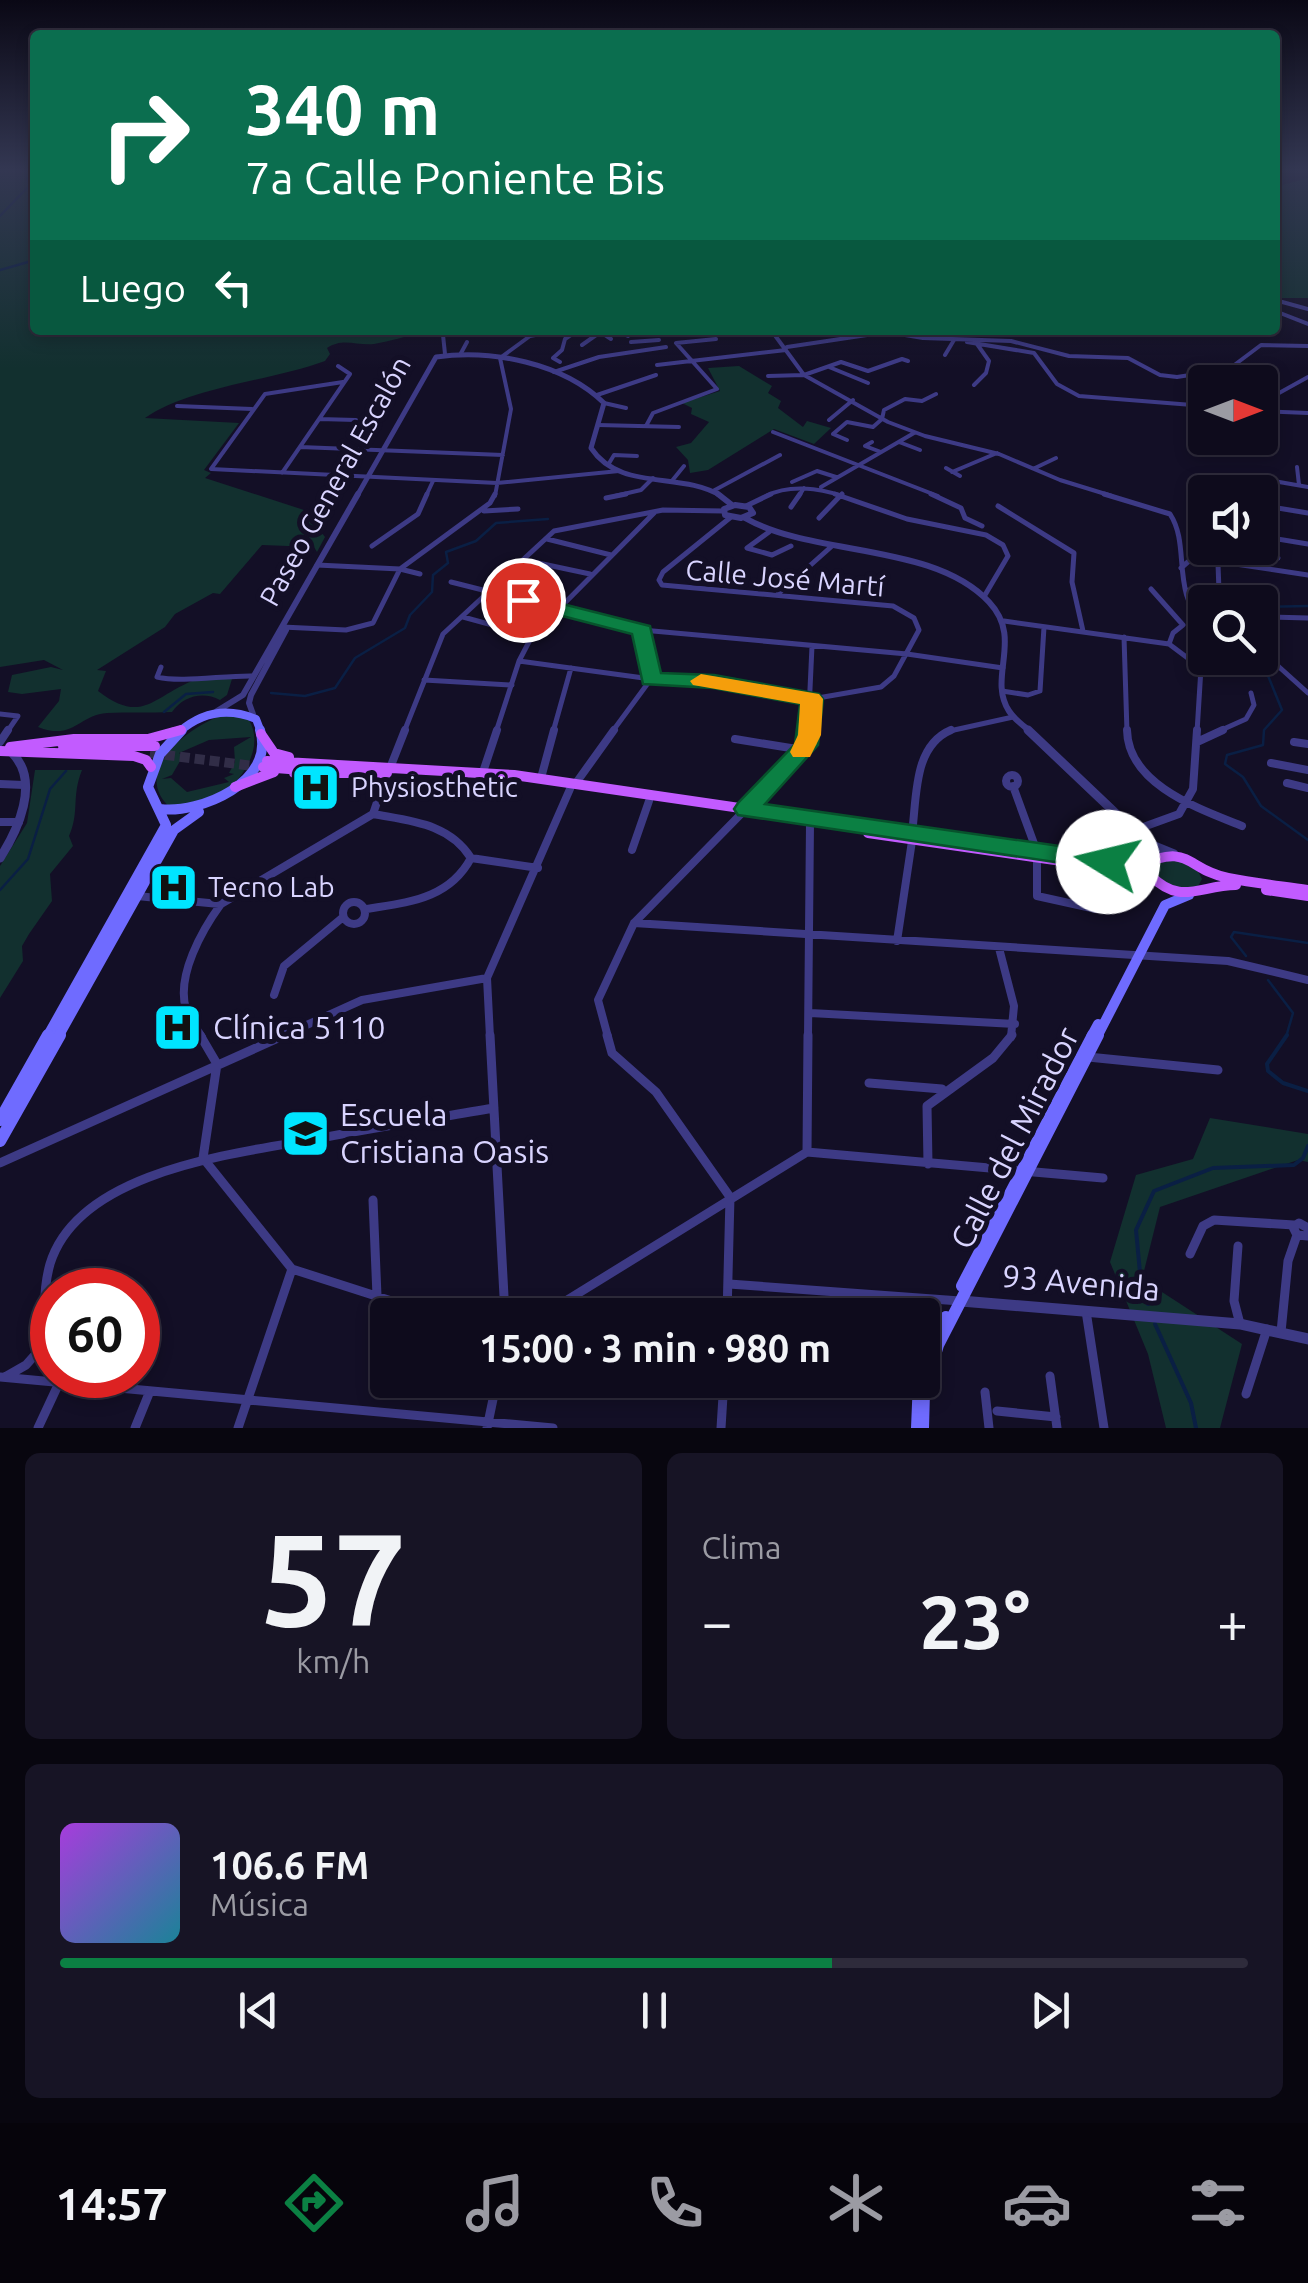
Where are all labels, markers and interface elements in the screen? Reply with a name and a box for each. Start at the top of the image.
icon: right [80,70,210,200]
text: 340 m [245,70,440,148]
text: 7a Calle Poniente Bis [245,152,665,203]
icon: left [206,260,261,315]
text: Luego [80,267,186,309]
street label: Paseo General Escalón [253,351,416,611]
north arrow [1188,365,1278,455]
map controls [1188,365,1278,675]
button: sound [1188,475,1278,565]
street label: Calle José Martí [684,553,887,602]
pin [481,558,566,643]
icon: arrive [496,573,551,628]
button: search [1188,585,1278,675]
hospital icon: Physiosthetic [290,761,342,813]
place label: Physiosthetic [351,771,518,802]
position arrow [1056,810,1160,914]
hospital icon: Tecno Lab [147,861,199,913]
place label: Tecno Lab [208,871,335,902]
hospital icon: Clínica 5110 [152,1002,204,1054]
place label: Clínica 5110 [213,1009,386,1045]
street label: Calle del Mirador [943,1021,1085,1254]
place label: Escuela Cristiana Oasis [340,1096,549,1169]
school or university icon: Escuela Cristiana Oasis [279,1107,331,1159]
street label: 93 Avenida [1001,1257,1161,1307]
speed limit sign: 60 [30,1268,160,1398]
text: 15:00 · 3 min · 980 m [479,1327,831,1369]
text: 57 [260,1505,407,1651]
text: Clima [702,1529,781,1565]
text: 23° [919,1579,1030,1663]
text: − [702,1591,733,1652]
text: + [1217,1591,1248,1652]
text: km/h [296,1643,370,1679]
text: 106.6 FM [210,1844,369,1886]
text: Música [210,1886,309,1922]
icon: previous [231,1983,286,2038]
icon: pause [627,1983,682,2038]
icon: next [1023,1983,1078,2038]
icon: directions [279,2168,349,2238]
icon: music [460,2168,530,2238]
icon: phone [640,2168,710,2238]
icon: climate [821,2168,891,2238]
icon: car [1002,2168,1072,2238]
icon: filters [1183,2168,1253,2238]
text: 14:57 [55,2178,168,2229]

